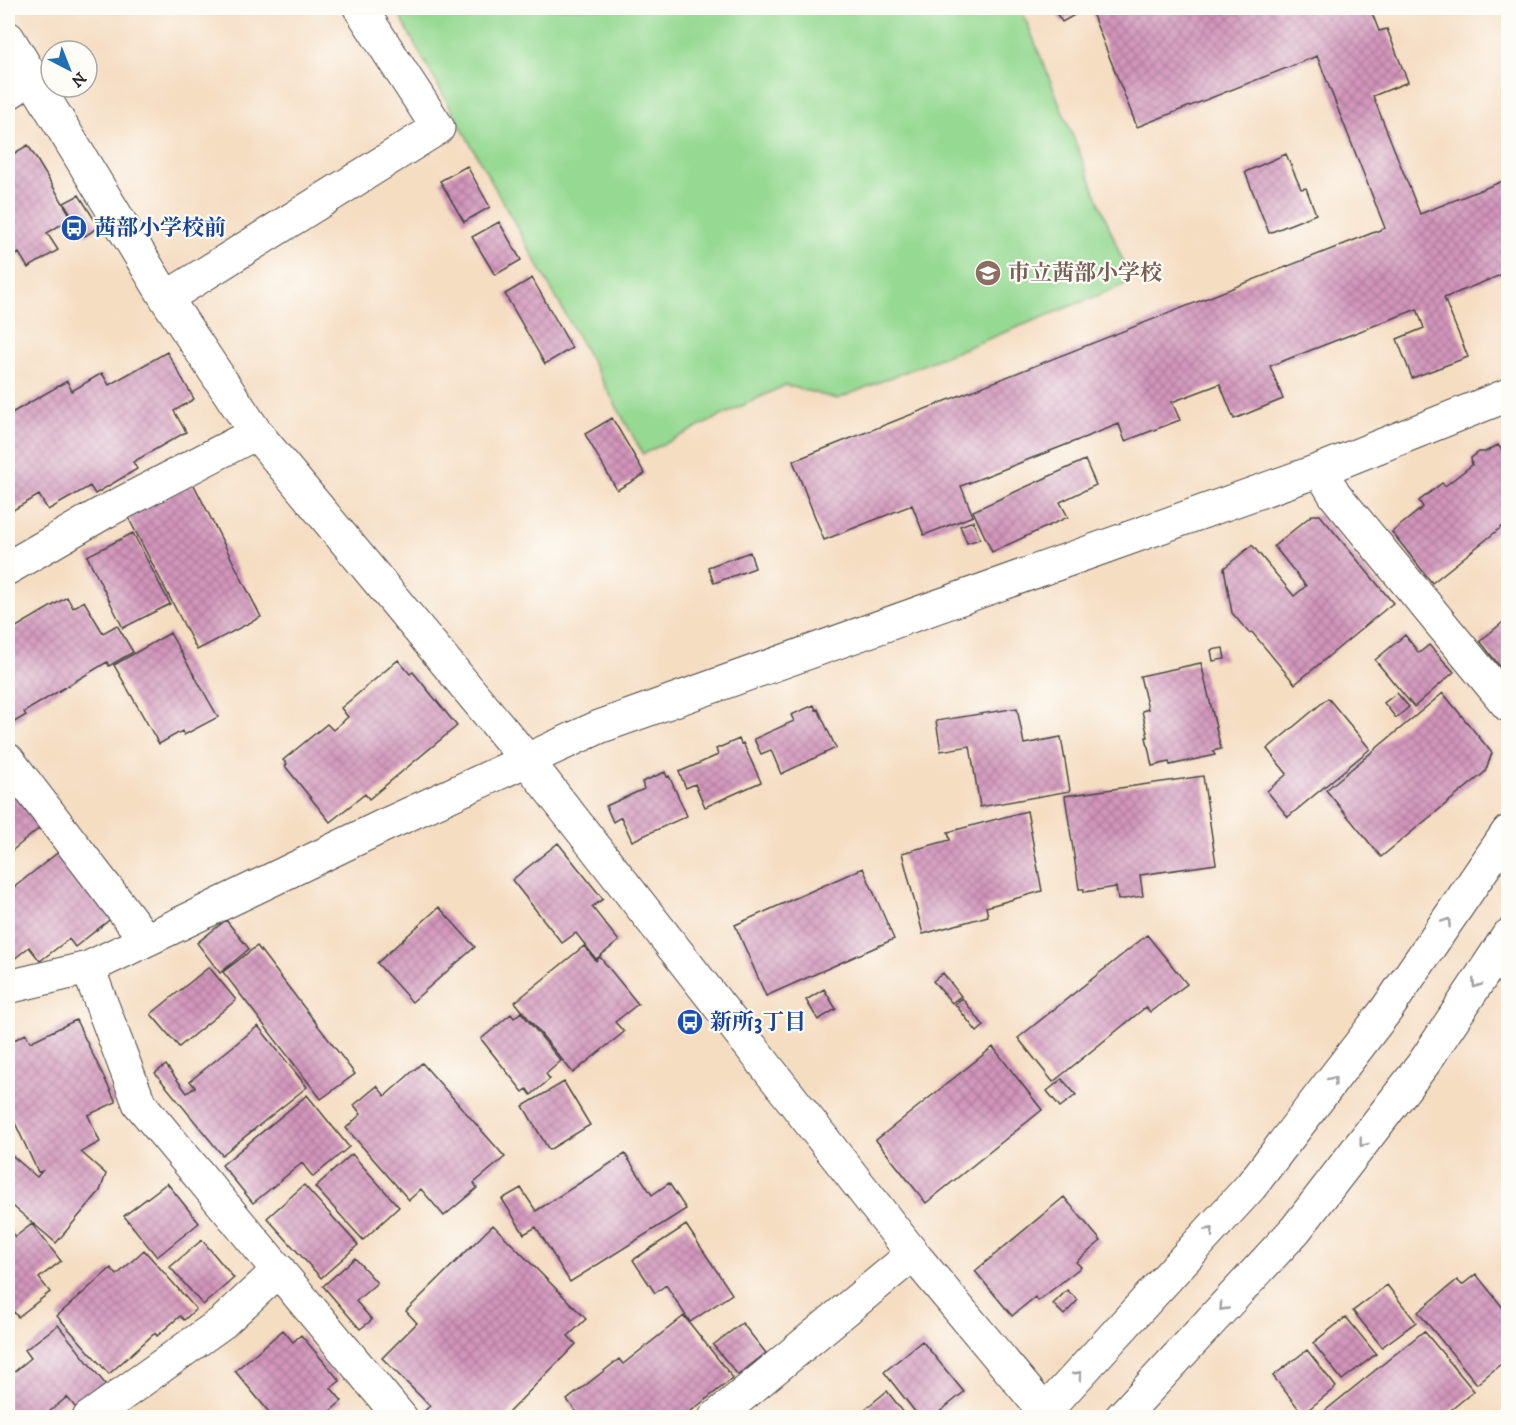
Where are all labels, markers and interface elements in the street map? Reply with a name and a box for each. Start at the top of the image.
north arrow [39,39,99,99]
text: N [67,68,90,91]
bus stop icon: 茜部小学校前 [59,213,89,243]
place label: 茜部小学校前 [94,215,226,242]
school or university icon: 市立茜部小学校 [973,258,1003,288]
place label: 市立茜部小学校 [1008,260,1162,287]
one-way arrow [1440,917,1451,928]
one-way arrow [1473,978,1484,989]
bus stop icon: 新所3丁目 [675,1007,705,1037]
place label: 新所3丁目 [710,1009,806,1036]
one-way arrow [1326,1075,1337,1086]
one-way arrow [1359,1136,1370,1147]
one-way arrow [1203,1227,1214,1238]
one-way arrow [1219,1301,1230,1311]
one-way arrow [1071,1371,1082,1381]

